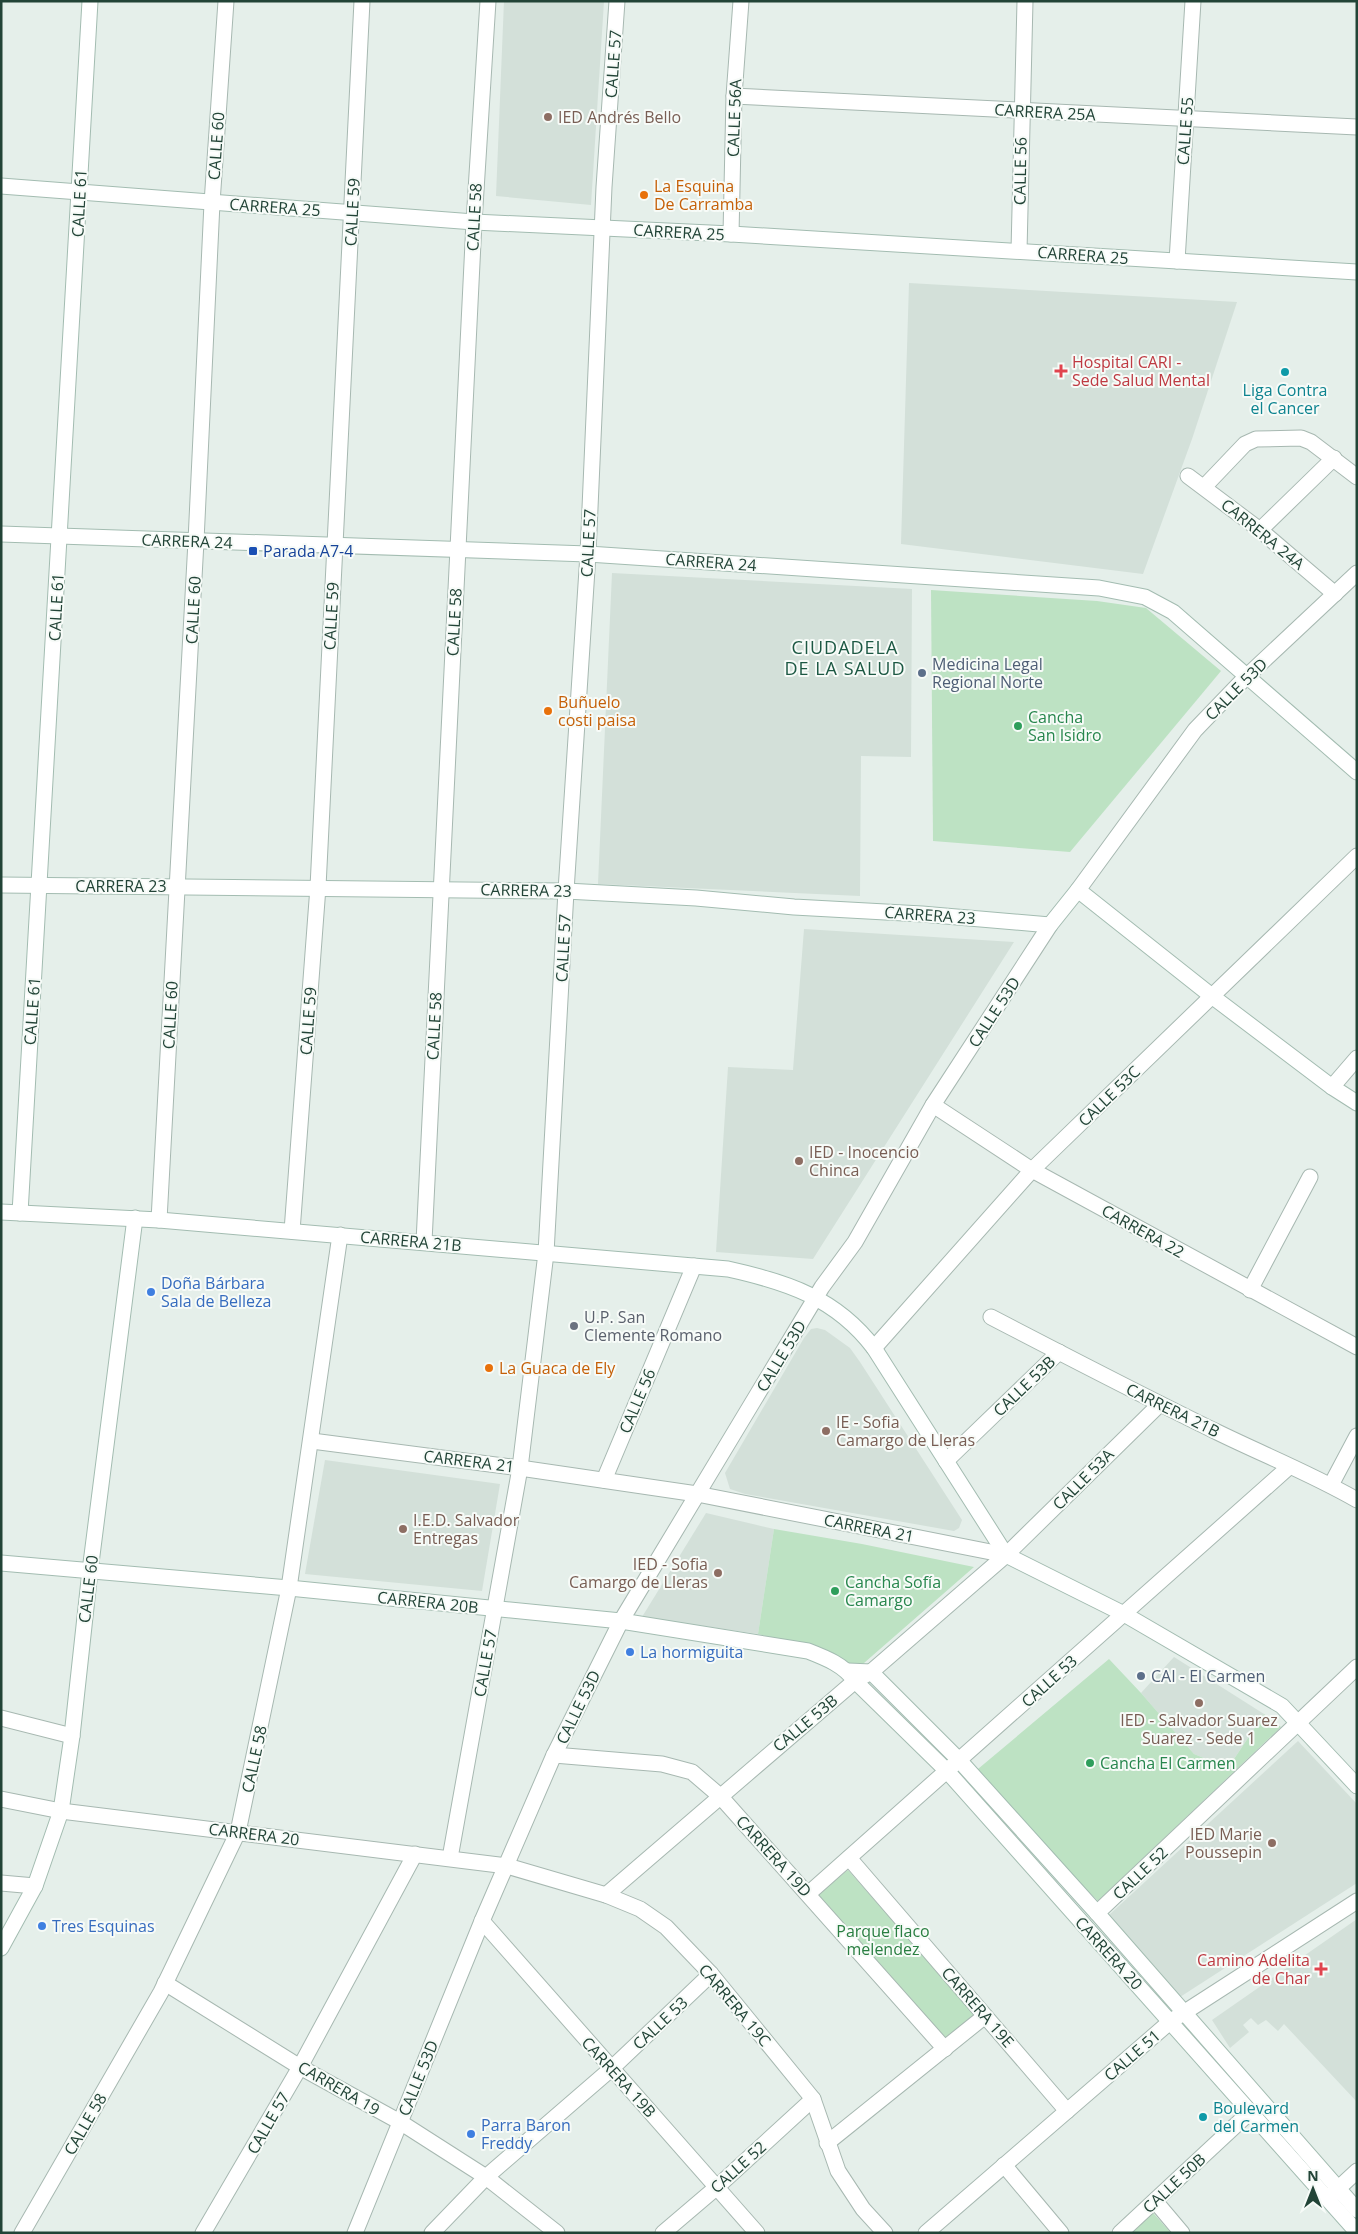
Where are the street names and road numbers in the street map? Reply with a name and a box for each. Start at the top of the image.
street label: CALLE 57 [600,29,626,99]
street label: CALLE 56A [722,78,746,158]
street label: CALLE 55 [1172,96,1198,166]
street label: CARRERA 25A [994,98,1097,126]
street label: CALLE 60 [203,111,229,181]
street label: CALLE 56 [1008,137,1032,205]
street label: CALLE 61 [66,168,92,238]
street label: CALLE 59 [339,177,365,247]
street label: CALLE 58 [461,182,487,252]
street label: CARRERA 25 [229,193,321,221]
street label: CARRERA 25 [633,219,725,245]
street label: CARRERA 25 [1037,241,1129,269]
street label: CARRERA 24A [1217,494,1310,575]
street label: CALLE 57 [575,508,601,578]
street label: CARRERA 24 [141,528,233,554]
street label: CARRERA 24 [665,548,757,576]
street label: CALLE 61 [43,572,69,642]
street label: CALLE 60 [180,575,206,645]
street label: CALLE 59 [318,581,344,651]
street label: CALLE 58 [441,587,467,657]
street label: CALLE 53D [1200,653,1272,725]
street label: CARRERA 23 [75,875,167,897]
street label: CARRERA 23 [480,878,572,902]
street label: CARRERA 23 [884,901,976,929]
street label: CALLE 57 [550,913,576,983]
street label: CALLE 53D [963,973,1025,1051]
street label: CALLE 61 [19,976,45,1046]
street label: CALLE 60 [157,980,183,1050]
street label: CALLE 59 [295,986,321,1056]
street label: CALLE 58 [421,991,447,1061]
street label: CALLE 53C [1073,1061,1145,1131]
street label: CARRERA 22 [1098,1199,1188,1263]
street label: CARRERA 21B [359,1226,463,1256]
street label: CALLE 53D [751,1316,811,1396]
street label: CALLE 53B [988,1351,1060,1421]
street label: CALLE 56 [614,1365,660,1437]
street label: CARRERA 21B [1123,1378,1223,1442]
street label: CALLE 53A [1048,1443,1119,1514]
street label: CARRERA 21 [422,1445,516,1477]
street label: CARRERA 21 [822,1508,916,1548]
street label: CALLE 60 [73,1554,103,1624]
street label: CARRERA 20B [376,1586,480,1618]
street label: CALLE 57 [468,1627,502,1699]
street label: CALLE 53 [1016,1650,1082,1712]
street label: CALLE 53D [551,1666,605,1748]
street label: CALLE 53B [768,1689,842,1757]
street label: CALLE 58 [236,1723,272,1795]
street label: CARRERA 19D [731,1810,817,1902]
street label: CARRERA 20 [207,1818,301,1850]
street label: CALLE 52 [1108,1842,1172,1904]
street label: CARRERA 20 [1070,1912,1148,1994]
street label: CARRERA 19C [694,1959,776,2051]
street label: CARRERA 19E [937,1962,1019,2052]
street label: CALLE 53 [628,1992,692,2054]
street label: CALLE 51 [1099,2024,1165,2086]
street label: CARRERA 19B [577,2032,661,2122]
street label: CALLE 53D [393,2037,443,2119]
street label: CARRERA 19 [294,2056,384,2120]
street label: CALLE 57 [241,2088,295,2158]
street label: CALLE 58 [58,2089,112,2159]
street label: CALLE 52 [705,2136,771,2198]
street label: CALLE 50B [1138,2148,1210,2218]

